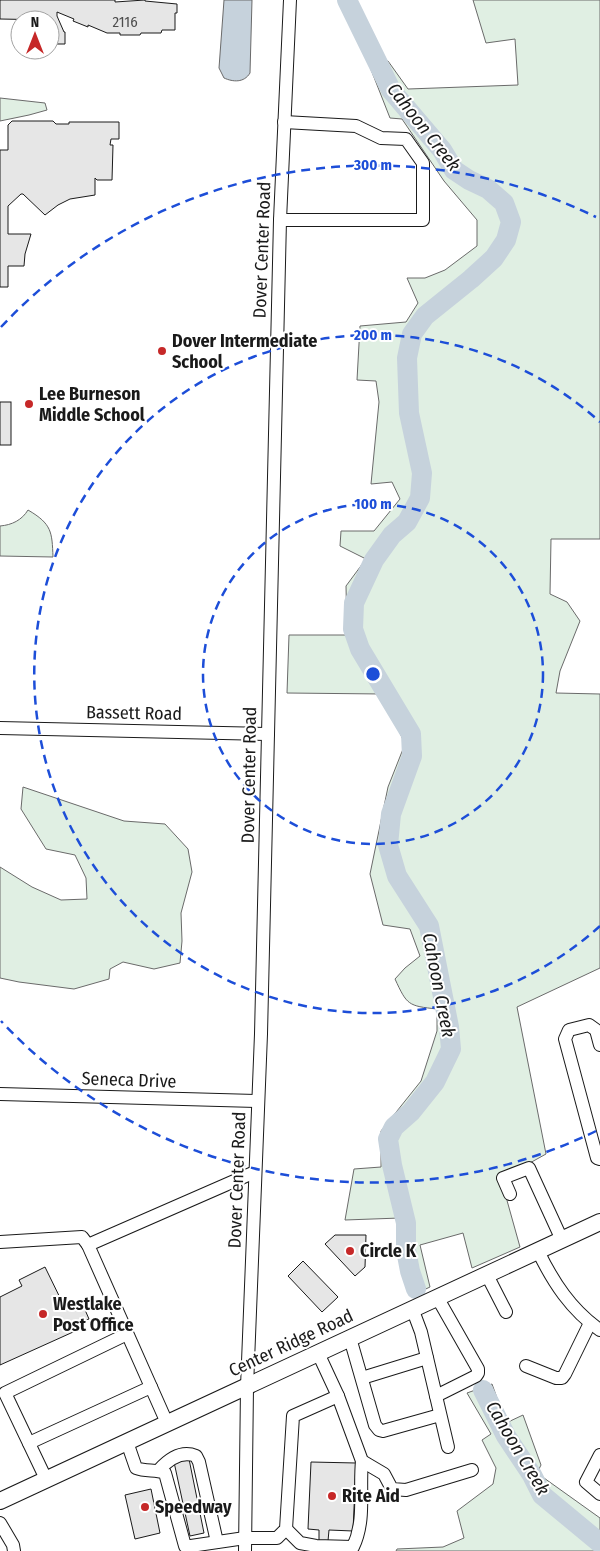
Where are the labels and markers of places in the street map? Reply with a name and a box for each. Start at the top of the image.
place label: Dover Intermediate School [172,330,317,373]
marker: Dover Intermediate School [156,345,168,357]
place label: Lee Burneson Middle School [39,383,145,426]
marker: Lee Burneson Middle School [23,398,35,410]
centre of rings [364,665,382,683]
place label: Circle K [360,1240,417,1262]
marker: Circle K [344,1245,356,1257]
place label: Westlake Post Office [53,1293,134,1336]
marker: Westlake Post Office [37,1308,49,1320]
place label: Rite Aid [342,1485,400,1507]
marker: Rite Aid [326,1490,338,1502]
place label: Speedway [155,1496,232,1518]
marker: Speedway [139,1501,151,1513]

